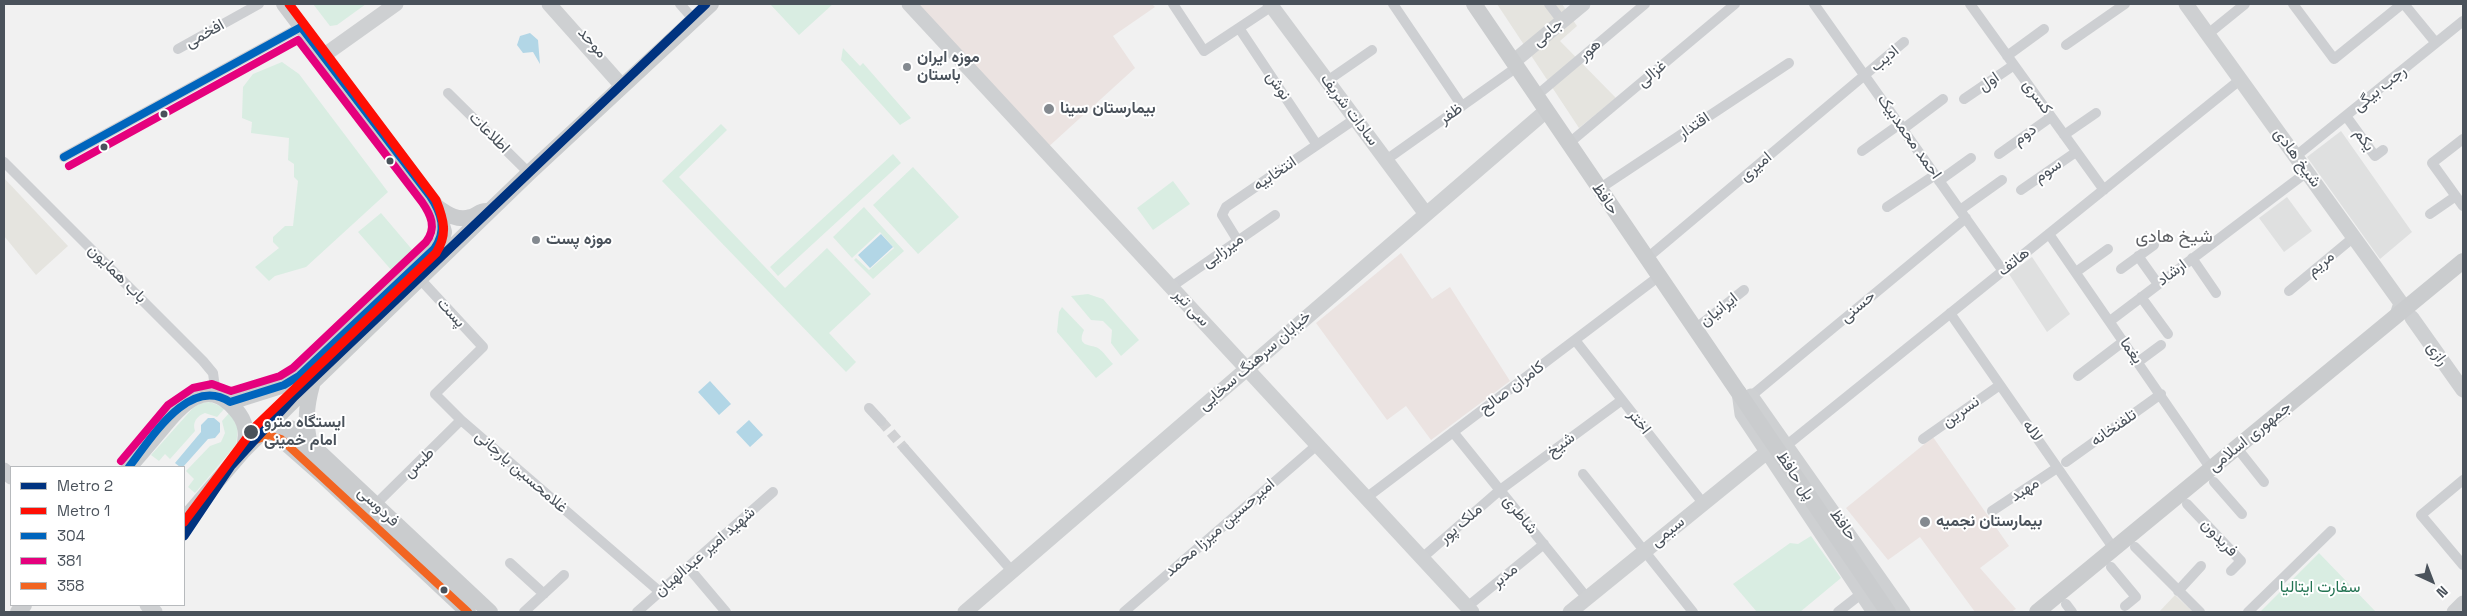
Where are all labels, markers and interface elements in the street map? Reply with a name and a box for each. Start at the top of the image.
street label: افخمی [182,15,228,53]
street label: جامی [1529,15,1567,51]
street label: موحد [573,24,611,62]
street label: هور [1575,35,1605,65]
street label: ادیب [1867,42,1903,76]
place label: موزه ایران باستان [917,48,980,86]
street label: غزالی [1634,56,1670,92]
marker: موزه ایران باستان [901,61,913,73]
street label: رجب بیگی [2349,62,2411,116]
street label: نوش [1261,68,1295,104]
street label: اول [1975,68,2003,96]
street label: سادات شریف [1316,70,1382,150]
street label: کسری [2018,76,2056,118]
street label: احمد محمدبیک [1873,91,1945,183]
place label: بیمارستان سینا [1060,99,1156,119]
street label: ظفر [1435,99,1467,129]
marker: بیمارستان سینا [1042,102,1056,116]
street label: اطلاعات [464,108,514,158]
street label: اقتدار [1674,108,1714,144]
unlabelled marker [159,109,169,119]
street label: دوم [2010,120,2040,150]
street label: شیخ هادی [2269,125,2325,191]
street label: یکم [2349,125,2379,155]
unlabelled marker [99,142,109,152]
street label: امیری [1736,148,1776,186]
street label: انتخابیه [1250,153,1300,195]
street label: سوم [2031,155,2065,187]
unlabelled marker [385,156,395,166]
street label: حافظ [1587,179,1623,219]
district label: شیخ هادی [2135,226,2213,248]
place label: موزه پست [546,230,612,250]
street label: میرزایی [1198,230,1248,272]
marker: موزه پست [530,234,542,246]
street label: باب همایون [84,241,150,307]
street label: هاتف [1994,244,2034,280]
street label: مریم [2303,247,2339,281]
street label: ارشاد [2153,256,2191,290]
street label: سی تیر [1169,285,1213,331]
street label: حسنی [1837,287,1879,327]
street label: ایرانیان [1696,289,1742,331]
street label: پست [433,294,469,332]
street label: خیابان سرهنگ سخایی [1195,307,1315,415]
street label: یغما [2115,334,2147,368]
street label: رازی [2422,338,2452,370]
street label: کامران صالح [1476,357,1548,419]
street label: نسرین [1939,392,1983,432]
street label: جمهوری اسلامی [2205,398,2295,476]
street label: تلفنخانه [2087,405,2141,451]
street label: اختر [1623,406,1655,438]
place label: ایستگاه مترو امام خمینی [264,413,345,451]
street label: لاله [2018,416,2046,446]
marker: ایستگاه مترو امام خمینی [242,423,260,441]
street label: غلامحسین یارجانی [471,427,571,517]
street label: شیخ [1543,428,1579,462]
street label: طبس [399,444,439,482]
street label: پل حافظ [1772,448,1818,504]
legend [10,466,185,606]
street label: مهبد [2007,474,2043,506]
street label: امیرحسین میرزا محمد [1161,475,1279,581]
text: Metro 2 [57,476,113,495]
street label: فردوسی [353,483,403,531]
street label: شاطری [1498,492,1542,538]
street label: ملک پور [1435,500,1487,548]
text: Metro 1 [57,501,110,520]
street label: شهید امیر عبدالهیان [651,503,759,601]
street label: حافظ [1825,505,1861,545]
place label: بیمارستان نجمیه [1936,512,2042,532]
street label: سیمی [1647,513,1689,551]
marker: بیمارستان نجمیه [1918,515,1932,529]
street label: فریدون [2197,515,2241,561]
text: 304 [57,526,85,545]
text: 381 [57,551,82,570]
north arrow [2407,556,2457,606]
street label: مدبر [1488,560,1522,592]
text: 358 [57,576,84,595]
park label: سفارت ایتالیا [2280,578,2360,598]
text: N [2433,582,2452,602]
unlabelled marker [439,585,449,595]

